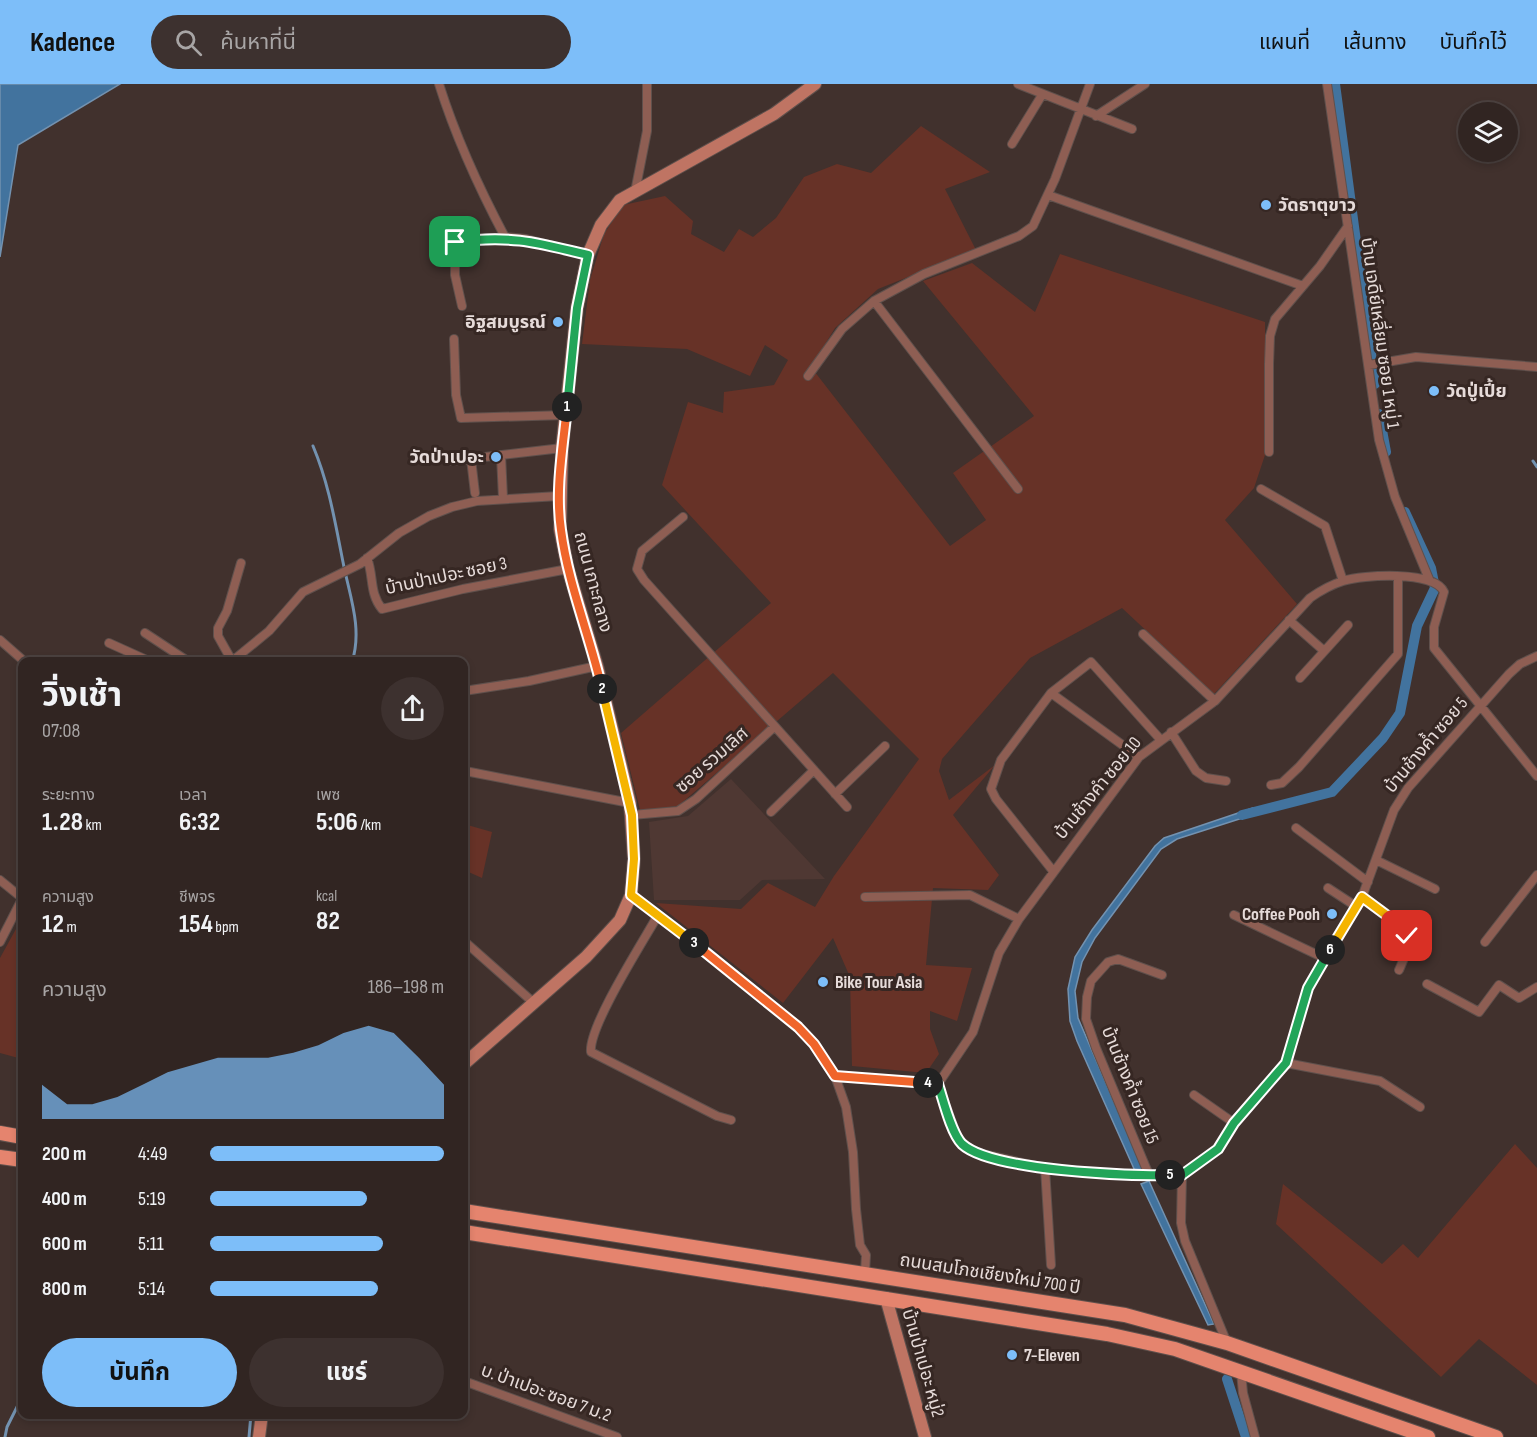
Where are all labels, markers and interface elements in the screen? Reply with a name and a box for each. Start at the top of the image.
search box [151,15,571,69]
text: Kadence [30,26,115,59]
icon: search [172,26,205,59]
text: ค้นหาที่นี่ [220,29,296,56]
text: แผนที่ [1259,30,1310,55]
text: เส้นทาง [1343,30,1407,55]
text: บันทึกไว้ [1440,30,1507,55]
map controls [1458,102,1518,162]
button: layers [1458,102,1518,162]
place label: วัดธาตุขาว [1278,195,1356,216]
marker: วัดธาตุขาว [1259,198,1273,212]
pin [429,216,480,267]
icon: arrive [438,225,471,258]
street label: บ้าน เจดีย์เหลี่ยม ซอย 1 หมู่ 1 [1355,236,1407,431]
place label: อิฐสมบูรณ์ [465,312,546,333]
marker: อิฐสมบูรณ์ [551,315,565,329]
place label: วัดปู่เปี้ย [1446,378,1507,402]
marker: วัดปู่เปี้ย [1427,384,1441,398]
pin: 1 [552,392,582,422]
text: 1 [564,397,570,416]
place label: วัดป่าเปอะ [410,447,484,468]
marker: วัดป่าเปอะ [489,450,503,464]
street label: ถนน เกาะกลาง [569,529,617,635]
street label: บ้านป่าเปอะ ซอย 3 [383,553,509,599]
pin: 2 [587,674,617,704]
text: วิ่งเช้า [42,676,122,716]
button: share [381,677,444,740]
text: 2 [598,679,606,698]
street label: บ้านช้างค้ำ ซอย 5 [1378,691,1472,797]
text: 07:08 [42,719,80,743]
street label: ซอย รวมเลิศ [671,723,753,797]
street label: บ้านช้างคำ ซอย 10 [1050,733,1146,843]
text: ระยะทาง [42,786,95,805]
text: เวลา [179,786,207,805]
text: เพซ [316,786,340,805]
text: 1.28 [42,807,83,838]
text: 6:32 [179,807,220,838]
text: 5:06 [316,807,358,838]
text: km [83,816,102,835]
text: /km [358,816,381,835]
text: kcal [316,887,337,906]
text: ความสูง [42,888,94,907]
text: ชีพจร [179,888,215,907]
place label: Coffee Pooh [1242,904,1320,925]
text: 82 [316,906,340,937]
marker: Coffee Pooh [1325,907,1339,921]
text: 12 [42,909,64,940]
text: 154 [179,909,213,940]
pin [1381,910,1432,961]
text: m [64,918,77,937]
text: bpm [213,918,239,937]
icon: check [1390,919,1423,952]
pin: 3 [679,928,709,958]
text: 3 [690,933,698,952]
pin: 6 [1315,935,1345,965]
text: 6 [1326,940,1334,959]
place label: Bike Tour Asia [835,972,922,993]
text: 186–198 m [368,975,444,999]
marker: Bike Tour Asia [816,975,830,989]
text: ความสูง [42,978,107,1002]
street label: บ้านช้างค้ำ ซอย 15 [1097,1022,1166,1147]
pin: 4 [913,1068,943,1098]
text: 4 [924,1073,932,1092]
text: 200 m [42,1142,86,1166]
text: 4:49 [138,1142,167,1166]
pin: 5 [1155,1160,1185,1190]
text: 5 [1166,1165,1174,1184]
text: 400 m [42,1187,87,1211]
text: 5:19 [138,1187,166,1211]
text: 600 m [42,1232,87,1256]
text: 5:11 [138,1232,164,1256]
street label: ถนนสมโภชเชียงใหม่ 700 ปี [898,1249,1082,1299]
text: 800 m [42,1277,87,1301]
text: 5:14 [138,1277,165,1301]
street label: บ้านป่าเปอะ หมู่2 [897,1306,948,1420]
button: บันทึก [42,1338,237,1407]
button: แชร์ [249,1338,444,1407]
place label: 7-Eleven [1024,1345,1080,1366]
marker: 7-Eleven [1005,1348,1019,1362]
street label: บ. ป่าเปอะ ซอย 7 ม.2 [478,1360,614,1426]

